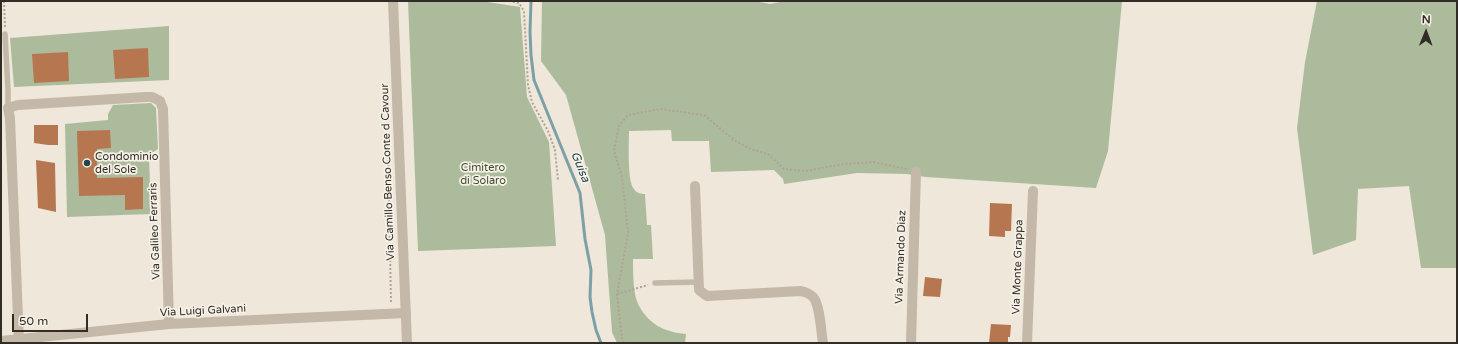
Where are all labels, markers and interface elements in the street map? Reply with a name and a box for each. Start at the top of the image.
north arrow [1406,12,1446,52]
text: N [1422,13,1431,26]
street label: Via Camillo Benso Conte d Cavour [378,83,398,261]
place label: Condominio del Sole [95,150,158,176]
water label: Guisa [567,150,593,184]
marker: Condominio del Sole [82,158,92,168]
park label: Cimitero di Solaro [460,161,506,187]
street label: Via Galileo Ferraris [147,182,163,280]
street label: Via Armando Diaz [893,210,909,304]
street label: Via Monte Grappa [1010,219,1026,315]
street label: Via Luigi Galvani [160,302,246,320]
scale bar [14,306,90,332]
text: 50 m [19,314,48,328]

